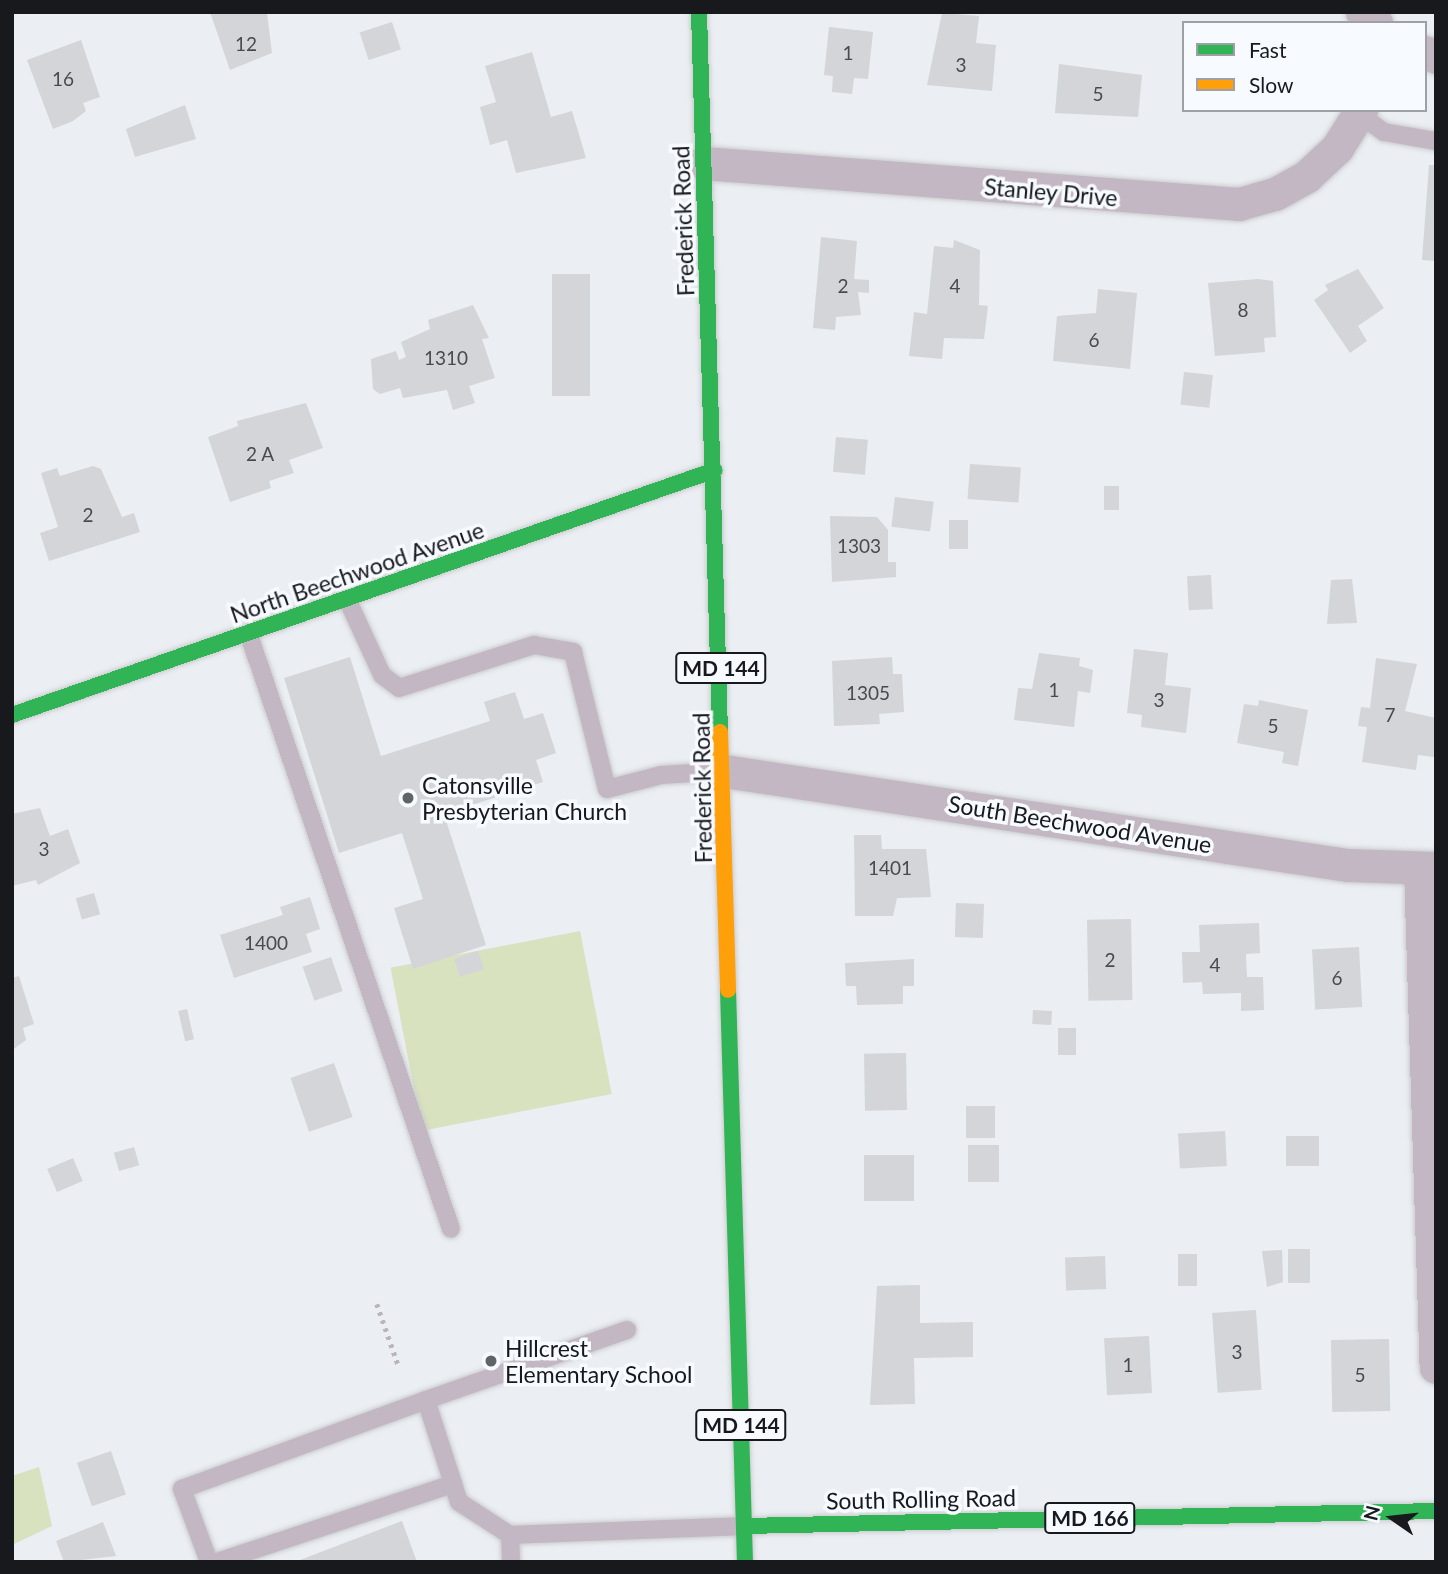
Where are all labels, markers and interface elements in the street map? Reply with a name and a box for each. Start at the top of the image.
legend [1182,21,1427,112]
house number: 12 [235,33,257,55]
text: Fast [1249,37,1286,62]
house number: 1 [842,42,854,64]
house number: 3 [955,54,967,76]
house number: 16 [52,68,74,90]
text: Slow [1249,72,1293,97]
house number: 5 [1092,83,1104,105]
street label: Frederick Road [667,145,699,297]
street label: Stanley Drive [983,172,1119,212]
house number: 2 [837,275,849,297]
house number: 4 [949,275,961,297]
house number: 8 [1237,299,1249,321]
house number: 6 [1088,329,1100,351]
house number: 1310 [424,347,468,369]
house number: 2 A [246,443,274,465]
house number: 2 [82,504,94,526]
street label: North Beechwood Avenue [226,515,488,629]
house number: 1303 [837,535,881,557]
road number: MD 144 [674,650,768,686]
house number: 1 [1048,679,1060,701]
house number: 1305 [846,682,890,704]
house number: 3 [1153,689,1165,711]
house number: 7 [1384,704,1396,726]
street label: Frederick Road [687,712,717,864]
house number: 5 [1267,715,1279,737]
place label: Catonsville Presbyterian Church [422,771,627,825]
street label: South Beechwood Avenue [946,789,1214,859]
marker: Catonsville Presbyterian Church [400,790,416,806]
house number: 3 [38,838,50,860]
house number: 1401 [868,857,912,879]
house number: 1400 [244,932,288,954]
house number: 2 [1104,949,1116,971]
house number: 4 [1209,954,1221,976]
house number: 6 [1331,967,1343,989]
place label: Hillcrest Elementary School [505,1334,693,1388]
house number: 3 [1231,1341,1243,1363]
marker: Hillcrest Elementary School [483,1353,499,1369]
house number: 1 [1122,1354,1134,1376]
house number: 5 [1354,1364,1366,1386]
road number: MD 144 [694,1408,788,1442]
north arrow [1357,1483,1427,1553]
street label: South Rolling Road [826,1484,1016,1514]
road number: MD 166 [1043,1500,1137,1536]
text: N [1358,1503,1384,1523]

